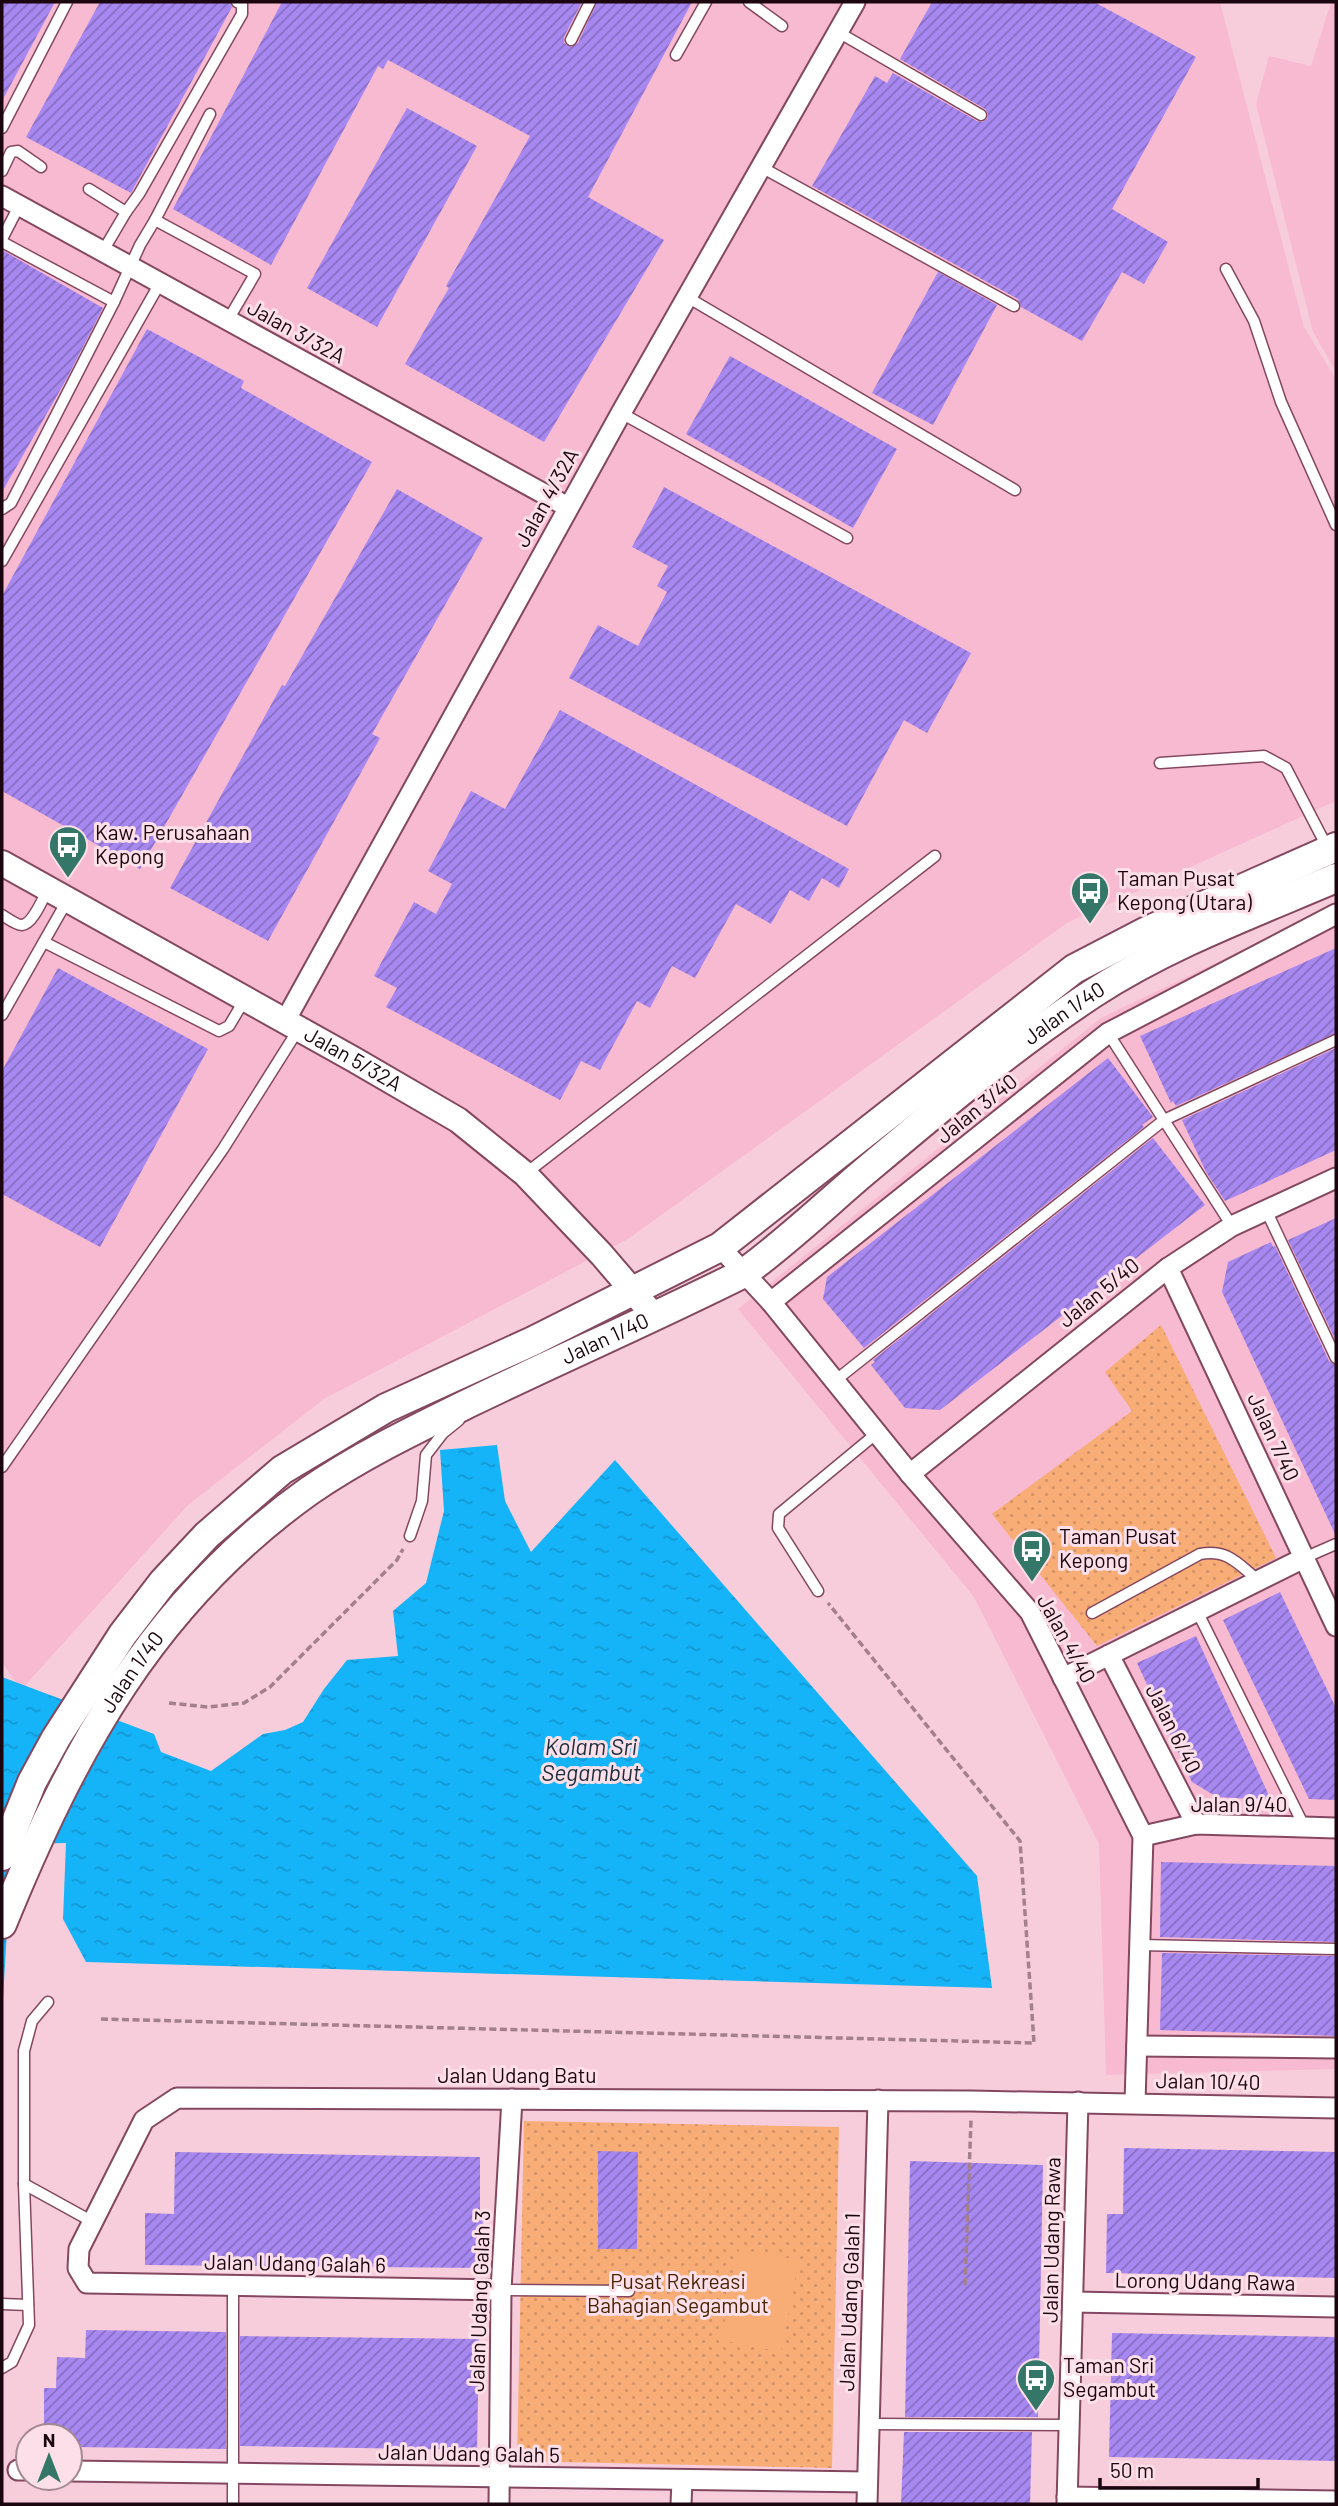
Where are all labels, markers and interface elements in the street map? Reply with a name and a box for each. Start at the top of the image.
street label: Jalan 3/32A [243,294,350,368]
street label: Jalan 4/32A [508,443,583,551]
place label: Kaw. Perusahaan Kepong [95,819,250,868]
bus stop icon: Kaw. Perusahaan Kepong [47,824,89,879]
place label: Taman Pusat Kepong (Utara) [1117,865,1252,914]
bus stop icon: Taman Pusat Kepong (Utara) [1069,870,1111,925]
street label: Jalan 1/40 [1018,975,1109,1049]
street label: Jalan 5/32A [300,1020,407,1096]
street label: Jalan 3/40 [931,1068,1021,1148]
street label: Jalan 5/40 [1053,1252,1143,1332]
street label: Jalan 1/40 [557,1307,652,1369]
street label: Jalan 7/40 [1243,1388,1306,1484]
place label: Taman Pusat Kepong [1059,1523,1177,1572]
bus stop icon: Taman Pusat Kepong [1011,1528,1053,1583]
street label: Jalan 4/40 [1033,1590,1102,1687]
street label: Jalan 1/40 [94,1626,168,1717]
street label: Jalan 6/40 [1141,1680,1207,1777]
water label: Kolam Sri Segambut [541,1732,641,1786]
street label: Jalan 9/40 [1191,1791,1287,1816]
street label: Jalan Udang Batu [437,2062,597,2087]
street label: Jalan 10/40 [1155,2067,1261,2094]
street label: Jalan Udang Rawa [1037,2157,1064,2323]
street label: Jalan Udang Galah 3 [463,2210,494,2392]
street label: Jalan Udang Galah 1 [833,2212,864,2392]
street label: Jalan Udang Galah 6 [204,2248,386,2277]
street label: Lorong Udang Rawa [1114,2266,1296,2295]
park label: Pusat Rekreasi Bahagian Segambut [587,2268,769,2317]
place label: Taman Sri Segambut [1063,2352,1156,2401]
bus stop icon: Taman Sri Segambut [1015,2357,1057,2412]
north arrow [14,2422,84,2492]
text: N [43,2428,55,2451]
street label: Jalan Udang Galah 5 [378,2438,560,2467]
scale bar [1100,2446,1258,2490]
text: 50 m [1110,2457,1154,2482]

